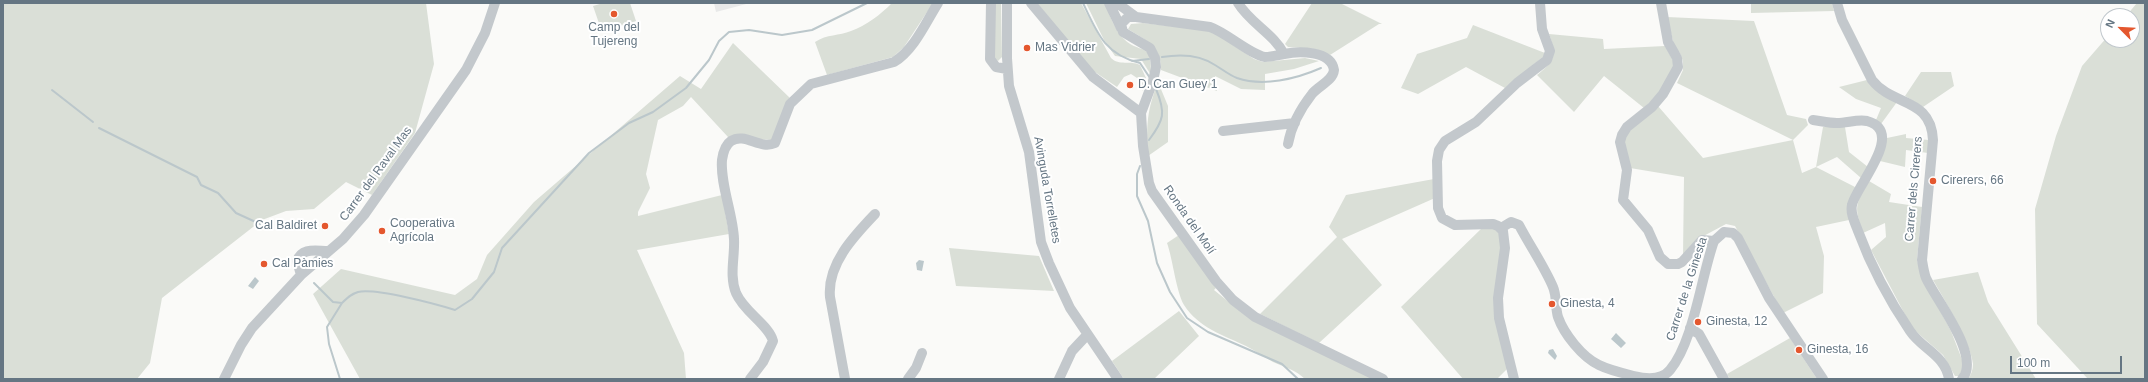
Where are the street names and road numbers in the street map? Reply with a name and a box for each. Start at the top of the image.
street label: Carrer del Raval Mas [337,124,415,224]
street label: Avinguda Torrelletes [1030,135,1064,245]
street label: Carrer dels Cirerers [1902,136,1926,242]
street label: Ronda del Molí [1160,183,1218,257]
street label: Carrer de la Ginesta [1663,235,1711,343]

